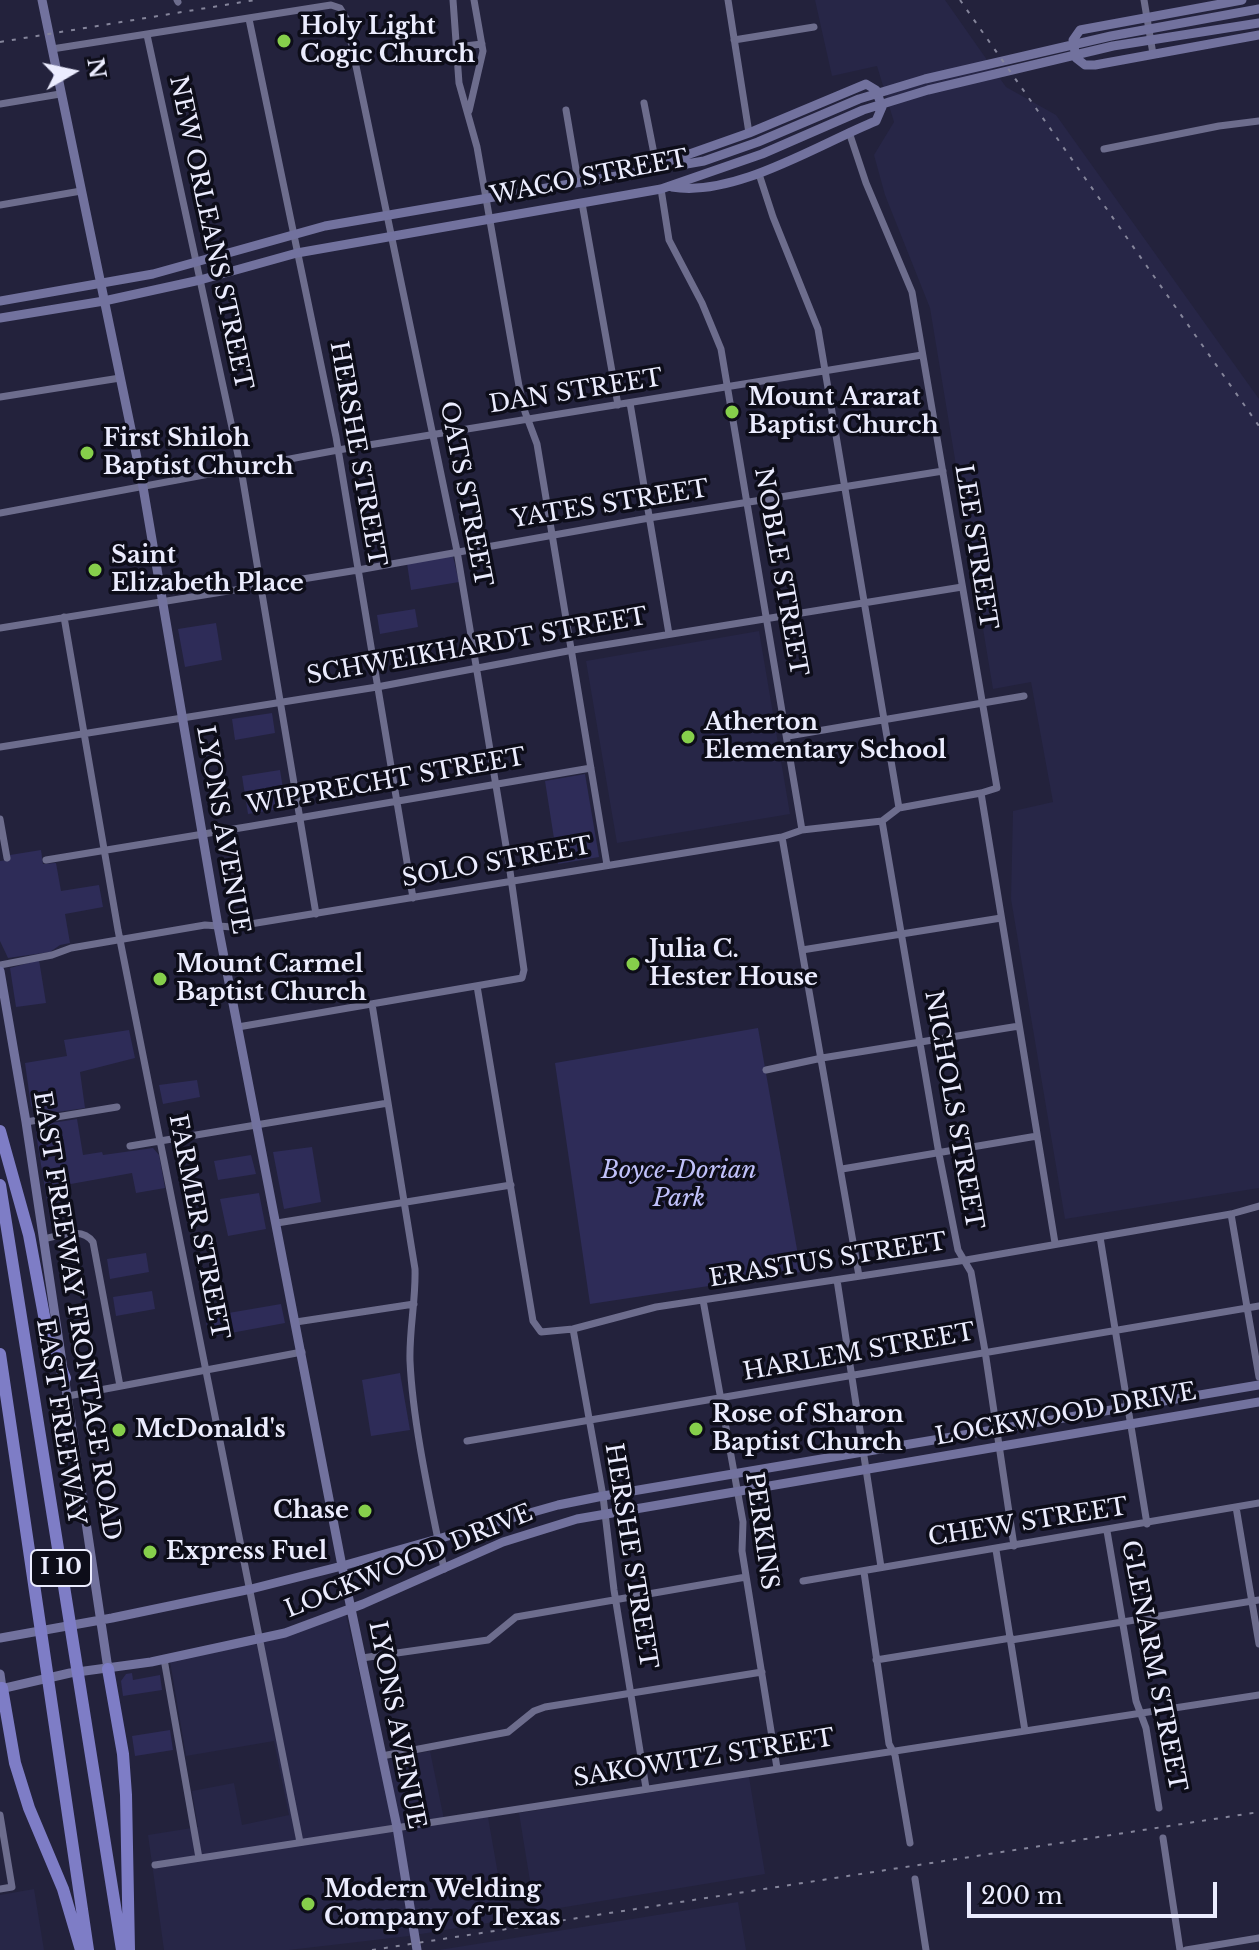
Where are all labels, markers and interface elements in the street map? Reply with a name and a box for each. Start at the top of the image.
place label: Holy Light Cogic Church [300,13,475,69]
north arrow [32,32,112,112]
marker: Holy Light Cogic Church [275,32,293,50]
text: N [81,56,111,80]
street label: NEW ORLEANS STREET [163,73,257,393]
street label: WACO STREET [488,145,690,211]
street label: HERSHE STREET [323,339,391,569]
street label: DAN STREET [487,364,665,420]
place label: Mount Ararat Baptist Church [748,384,939,440]
street label: OATS STREET [433,399,497,589]
marker: Mount Ararat Baptist Church [723,403,741,421]
place label: First Shiloh Baptist Church [103,425,294,481]
marker: First Shiloh Baptist Church [78,444,96,462]
street label: LEE STREET [948,462,1002,632]
street label: NOBLE STREET [747,465,813,679]
street label: YATES STREET [509,475,711,535]
place label: Saint Elizabeth Place [111,542,304,598]
marker: Saint Elizabeth Place [86,561,104,579]
street label: SCHWEIKHARDT STREET [304,603,650,691]
place label: Atherton Elementary School [704,709,946,765]
street label: LYONS AVENUE [189,724,255,936]
marker: Atherton Elementary School [679,728,697,746]
street label: WIPPRECHT STREET [244,743,528,821]
street label: SOLO STREET [400,832,594,894]
place label: Julia C. Hester House [649,936,818,992]
place label: Mount Carmel Baptist Church [176,951,367,1007]
marker: Julia C. Hester House [624,955,642,973]
marker: Mount Carmel Baptist Church [151,970,169,988]
street label: NICHOLS STREET [918,988,988,1232]
street label: EAST FREEWAY FRONTAGE ROAD [26,1089,126,1543]
street label: FARMER STREET [162,1112,234,1342]
park label: Boyce-Dorian Park [601,1157,757,1213]
street label: ERASTUS STREET [707,1228,949,1294]
street label: EAST FREEWAY [29,1317,91,1527]
street label: HARLEM STREET [741,1318,977,1388]
street label: LOCKWOOD DRIVE [933,1378,1199,1452]
place label: Rose of Sharon Baptist Church [712,1401,904,1457]
place label: McDonald's [135,1416,286,1444]
marker: Rose of Sharon Baptist Church [687,1420,705,1438]
marker: McDonald's [110,1421,128,1439]
street label: HERSHE STREET [598,1441,662,1671]
street label: PERKINS [738,1470,784,1592]
street label: CHEW STREET [926,1493,1130,1553]
place label: Chase [273,1497,349,1525]
street label: LOCKWOOD DRIVE [281,1499,537,1625]
marker: Chase [356,1502,374,1520]
place label: Express Fuel [166,1538,327,1566]
street label: GLENARM STREET [1115,1538,1191,1794]
marker: Express Fuel [141,1543,159,1561]
road number: I 10 [31,1550,91,1586]
street label: LYONS AVENUE [362,1619,430,1831]
street label: SAKOWITZ STREET [571,1724,837,1794]
scale bar [971,1866,1221,1916]
place label: Modern Welding Company of Texas [324,1876,560,1932]
text: 200 m [981,1881,1063,1910]
marker: Modern Welding Company of Texas [299,1895,317,1913]

